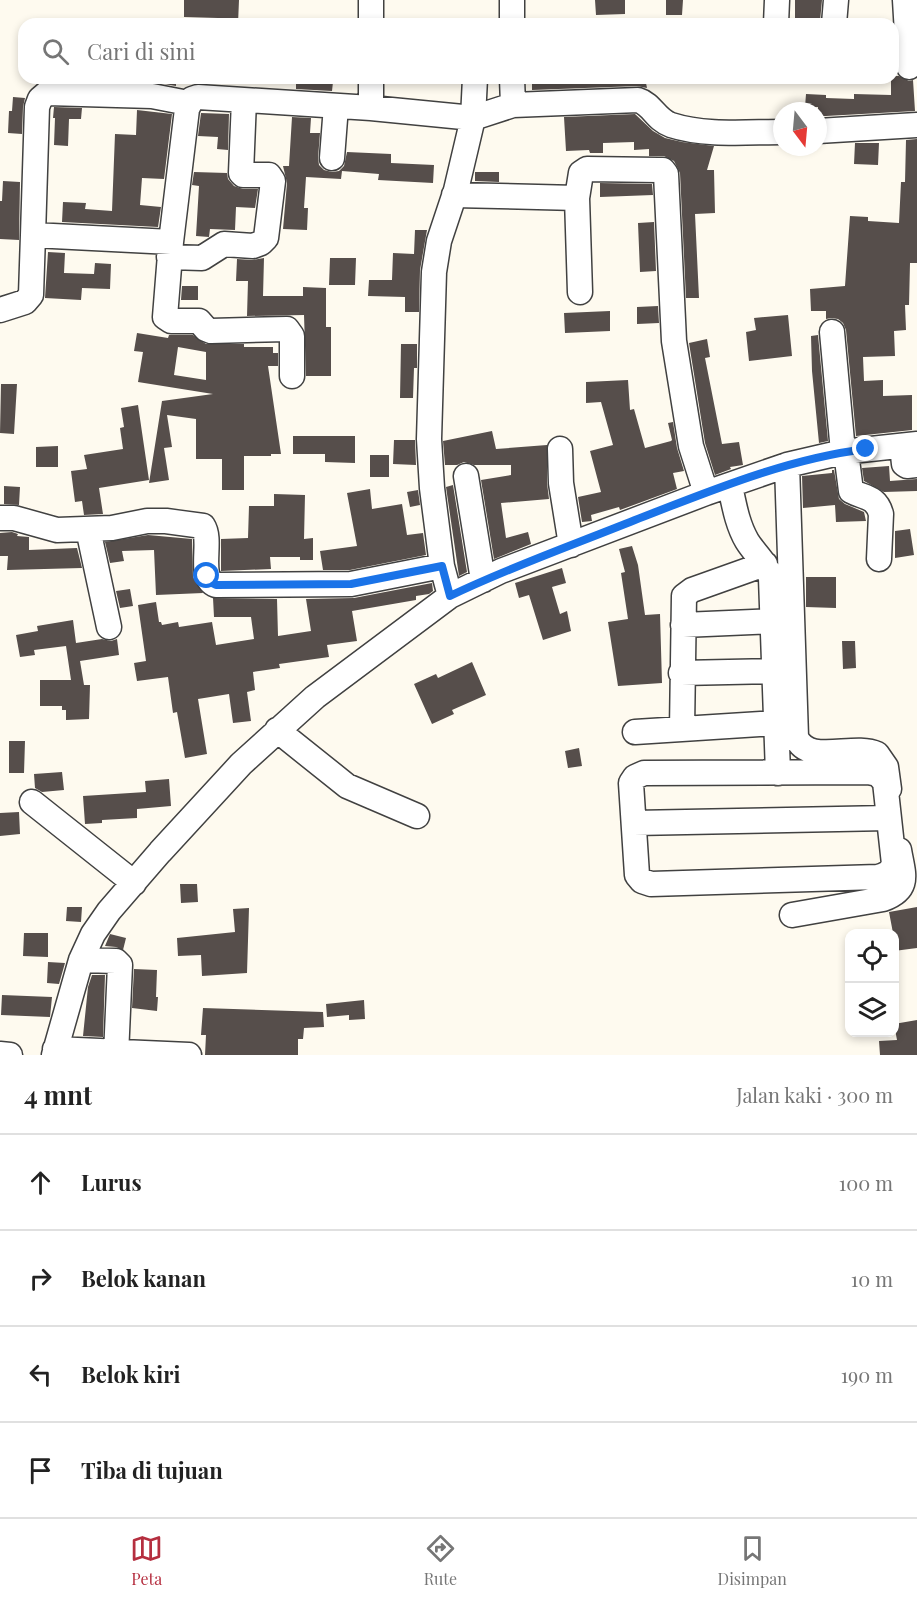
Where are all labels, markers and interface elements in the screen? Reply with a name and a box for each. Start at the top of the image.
search box [18,18,899,84]
icon: search [39,35,72,68]
text: Cari di sini [87,36,195,66]
north arrow [773,102,827,156]
route end [852,435,878,461]
route start [193,562,219,588]
map controls [845,929,899,1037]
button: locate [845,929,899,983]
button: layers [845,983,899,1037]
text: 4 mnt [24,1077,92,1112]
text: Jalan kaki · 300 m [736,1081,893,1108]
icon: ahead [24,1166,57,1199]
text: Lurus [81,1167,142,1197]
text: 100 m [839,1169,893,1196]
icon: right [24,1262,57,1295]
text: Belok kanan [81,1263,206,1293]
text: 10 m [851,1265,893,1292]
icon: left [24,1358,57,1391]
text: Belok kiri [81,1359,180,1389]
text: 190 m [841,1361,893,1388]
icon: arrive [24,1454,57,1487]
text: Tiba di tujuan [81,1455,223,1485]
tab: Peta [130,1532,163,1589]
tab: Rute [424,1532,457,1589]
tab: Disimpan [718,1532,787,1589]

